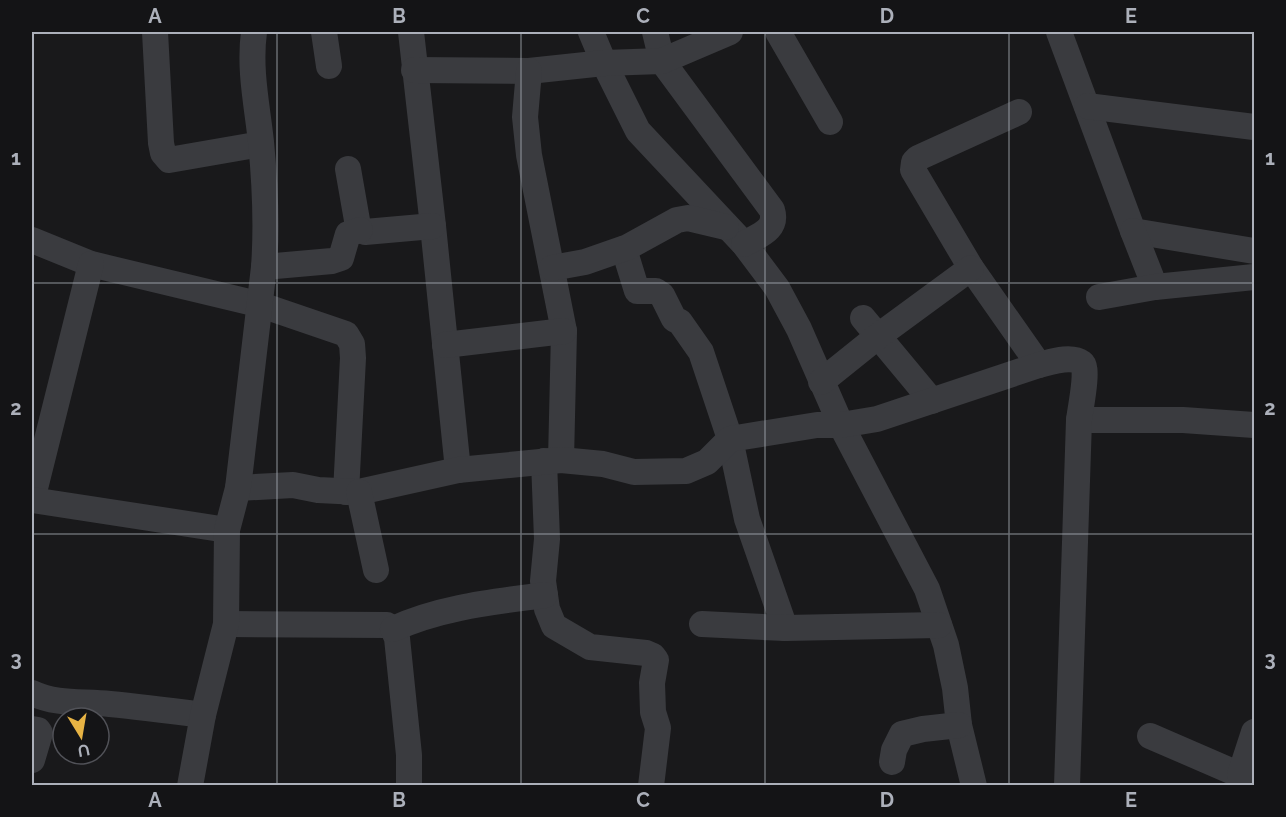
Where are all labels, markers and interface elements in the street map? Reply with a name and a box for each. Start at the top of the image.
text: A [148,4,162,28]
text: B [392,4,406,28]
text: C [636,4,650,28]
text: D [880,4,894,28]
text: E [1125,4,1137,28]
text: 1 [11,146,21,170]
text: 1 [1265,146,1275,170]
text: 2 [10,396,22,420]
text: 2 [1264,396,1276,420]
text: 3 [10,647,22,671]
text: 3 [1264,647,1276,671]
north arrow [51,706,111,766]
text: U [76,740,91,761]
text: A [148,788,162,812]
text: B [392,788,406,812]
text: C [636,788,650,812]
text: D [880,788,894,812]
text: E [1125,788,1137,812]

